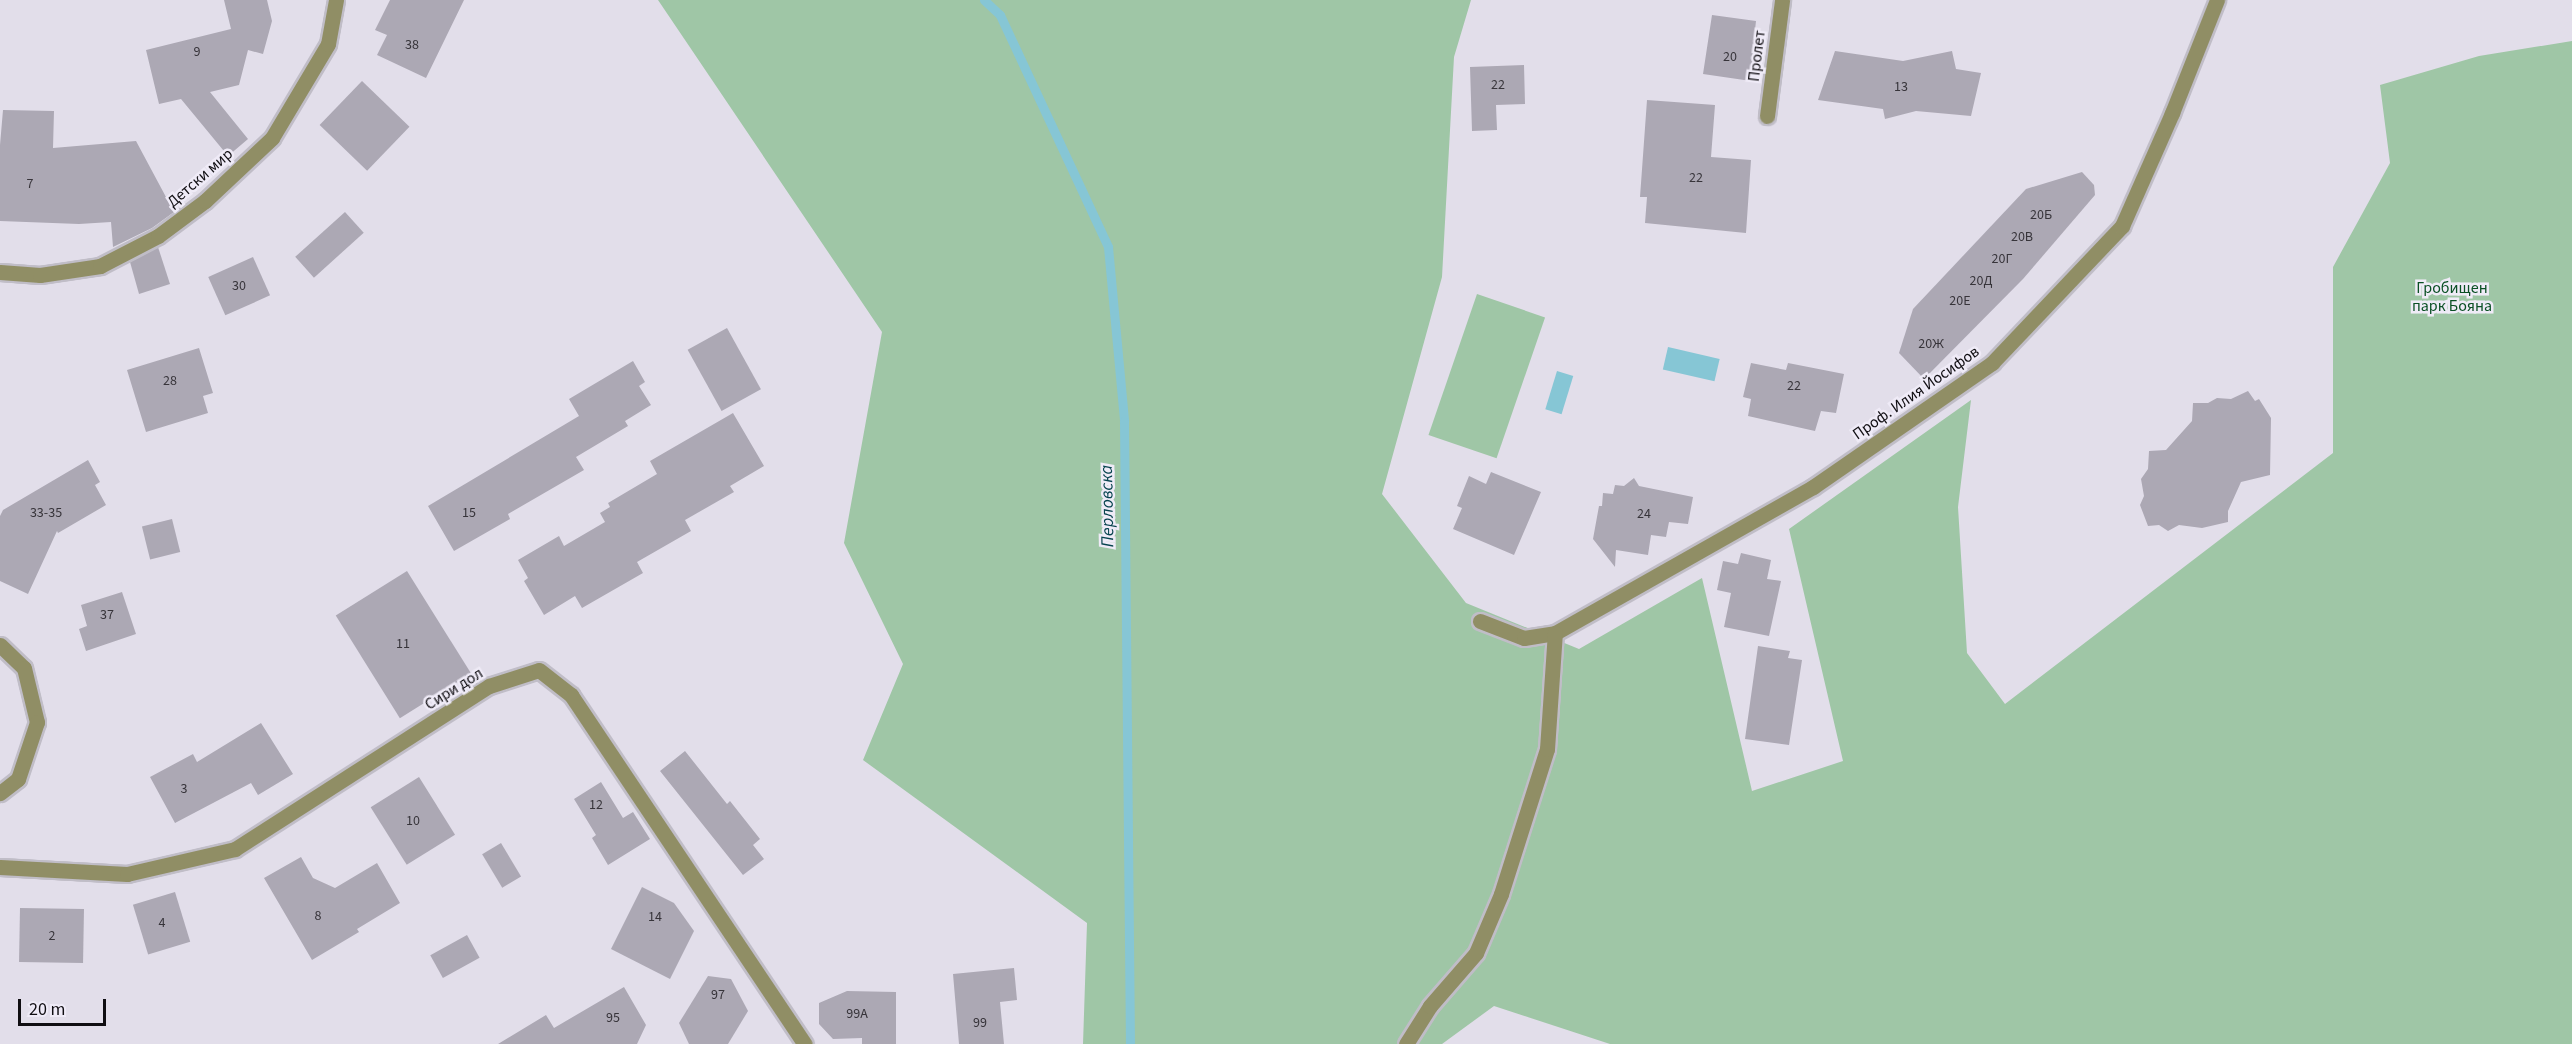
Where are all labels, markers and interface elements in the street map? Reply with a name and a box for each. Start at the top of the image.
street label: Пролет [1744,29,1770,83]
house number: 38 [405,37,419,53]
house number: 9 [194,44,200,60]
house number: 20 [1723,49,1737,65]
house number: 22 [1491,77,1505,93]
house number: 13 [1894,79,1908,95]
street label: Детски мир [163,144,237,212]
house number: 22 [1689,170,1703,186]
house number: 7 [27,176,33,192]
house number: 20Б [2030,207,2052,223]
house number: 20В [2011,229,2033,245]
house number: 20Г [1992,251,2012,267]
house number: 20Д [1970,273,1992,289]
house number: 30 [232,278,246,294]
park label: Гробищен парк Бояна [2412,278,2492,316]
house number: 20Е [1949,293,1971,309]
house number: 20Ж [1918,336,1944,352]
street label: Проф. Илия Йосифов [1849,342,1983,444]
house number: 28 [163,373,177,389]
house number: 22 [1787,378,1801,394]
water label: Перловска [1096,465,1120,547]
house number: 33-35 [30,505,62,521]
house number: 15 [462,505,476,521]
house number: 24 [1637,506,1651,522]
house number: 37 [100,607,114,623]
house number: 11 [396,636,410,652]
street label: Сири дол [421,664,487,714]
house number: 3 [181,781,187,797]
house number: 12 [589,797,603,813]
house number: 10 [406,813,420,829]
house number: 8 [315,908,321,924]
house number: 14 [648,909,662,925]
house number: 4 [159,915,165,931]
house number: 2 [49,928,55,944]
scale bar [21,987,110,1025]
house number: 97 [711,987,725,1003]
text: 20 m [29,997,65,1022]
house number: 99А [846,1006,868,1022]
house number: 95 [606,1010,620,1026]
house number: 99 [973,1015,987,1031]

